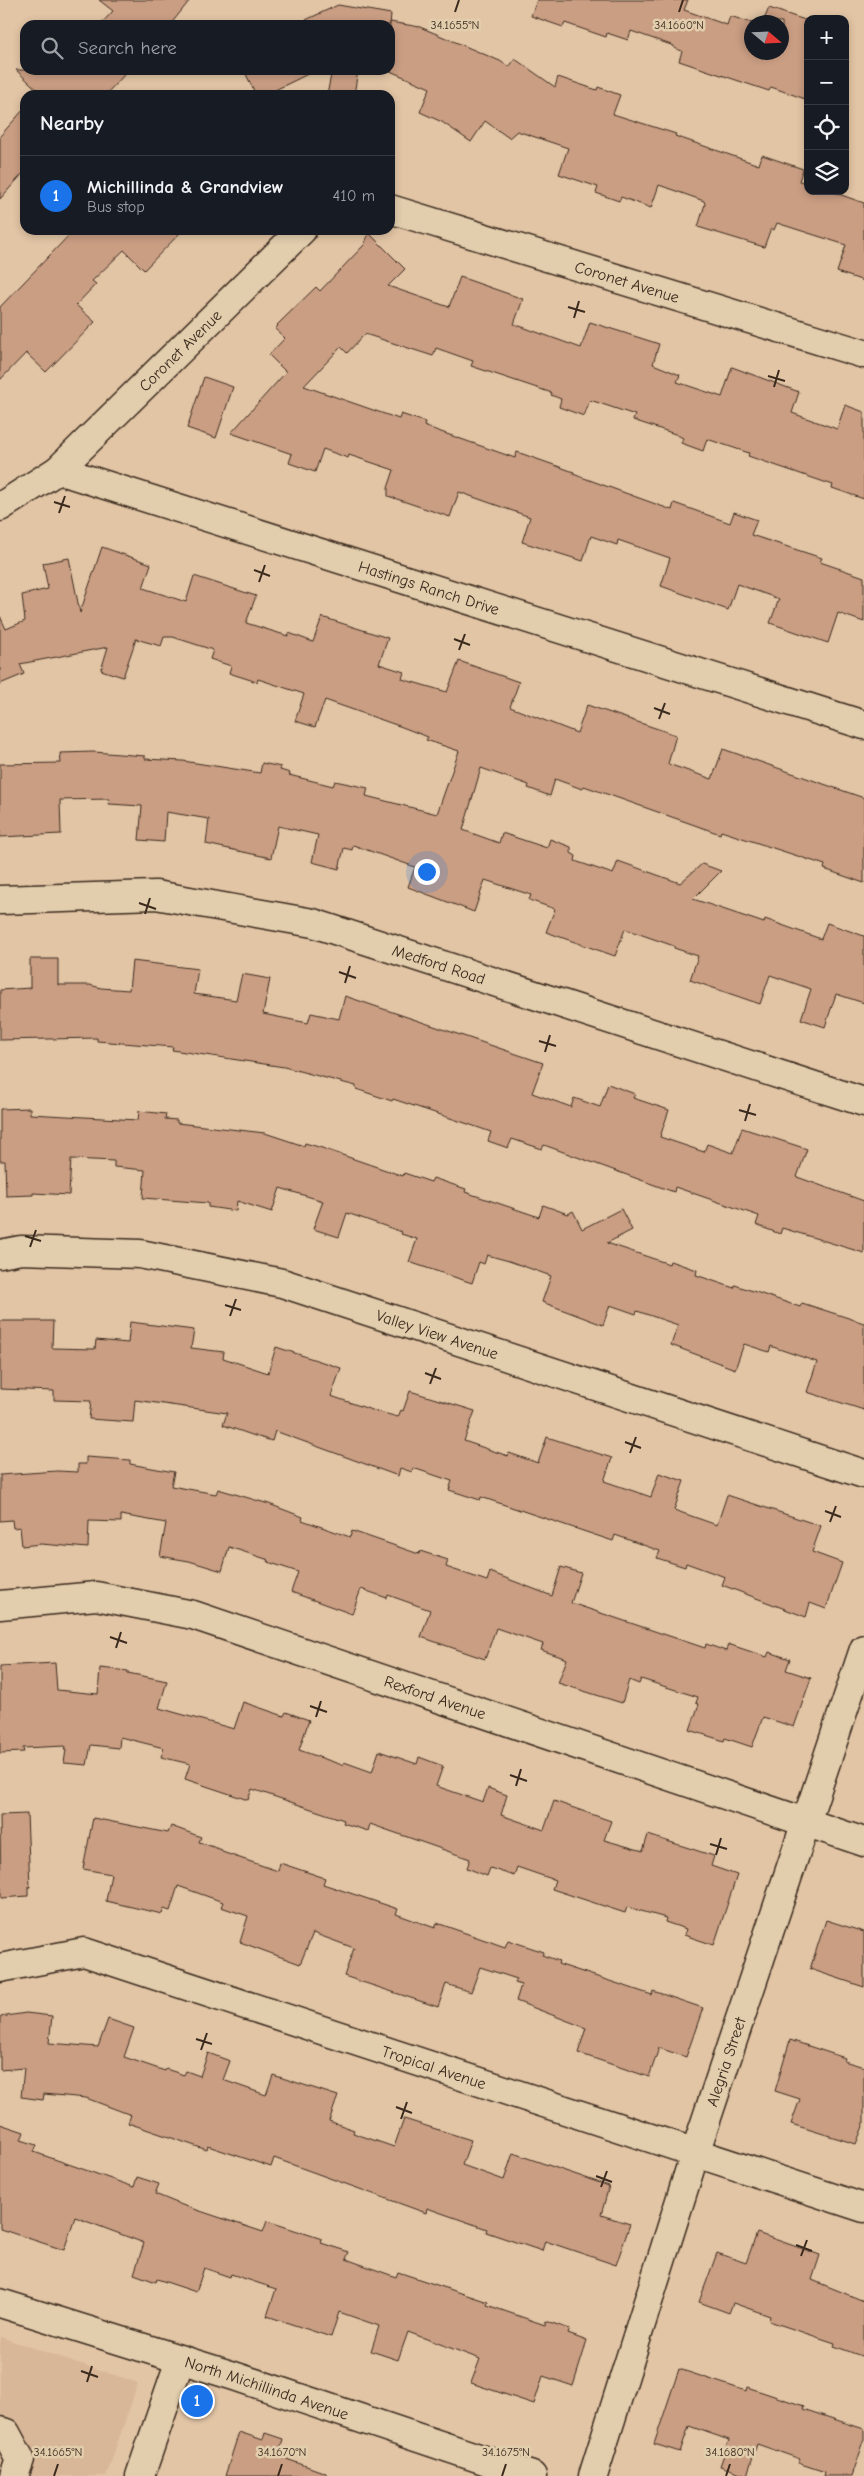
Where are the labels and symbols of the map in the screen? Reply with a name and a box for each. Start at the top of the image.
north arrow [744,15,789,60]
text: 34.1655°N [431,18,479,32]
text: 34.1660°N [654,18,704,32]
street label: Coronet Avenue [572,258,681,307]
street label: Coronet Avenue [136,306,226,395]
street label: Hastings Ranch Drive [356,558,501,619]
your location [414,859,440,885]
street label: Medford Road [390,941,488,988]
street label: Valley View Avenue [374,1307,501,1363]
street label: Rexford Avenue [382,1672,488,1723]
street label: Alegria Street [703,2015,750,2109]
street label: Tropical Avenue [379,2042,488,2093]
street label: North Michillinda Avenue [183,2353,351,2424]
pin: 1 [181,2382,213,2420]
text: 34.1665°N [34,2445,82,2459]
text: 34.1670°N [258,2445,306,2459]
text: 34.1675°N [482,2445,530,2459]
text: 34.1680°N [705,2445,755,2459]

